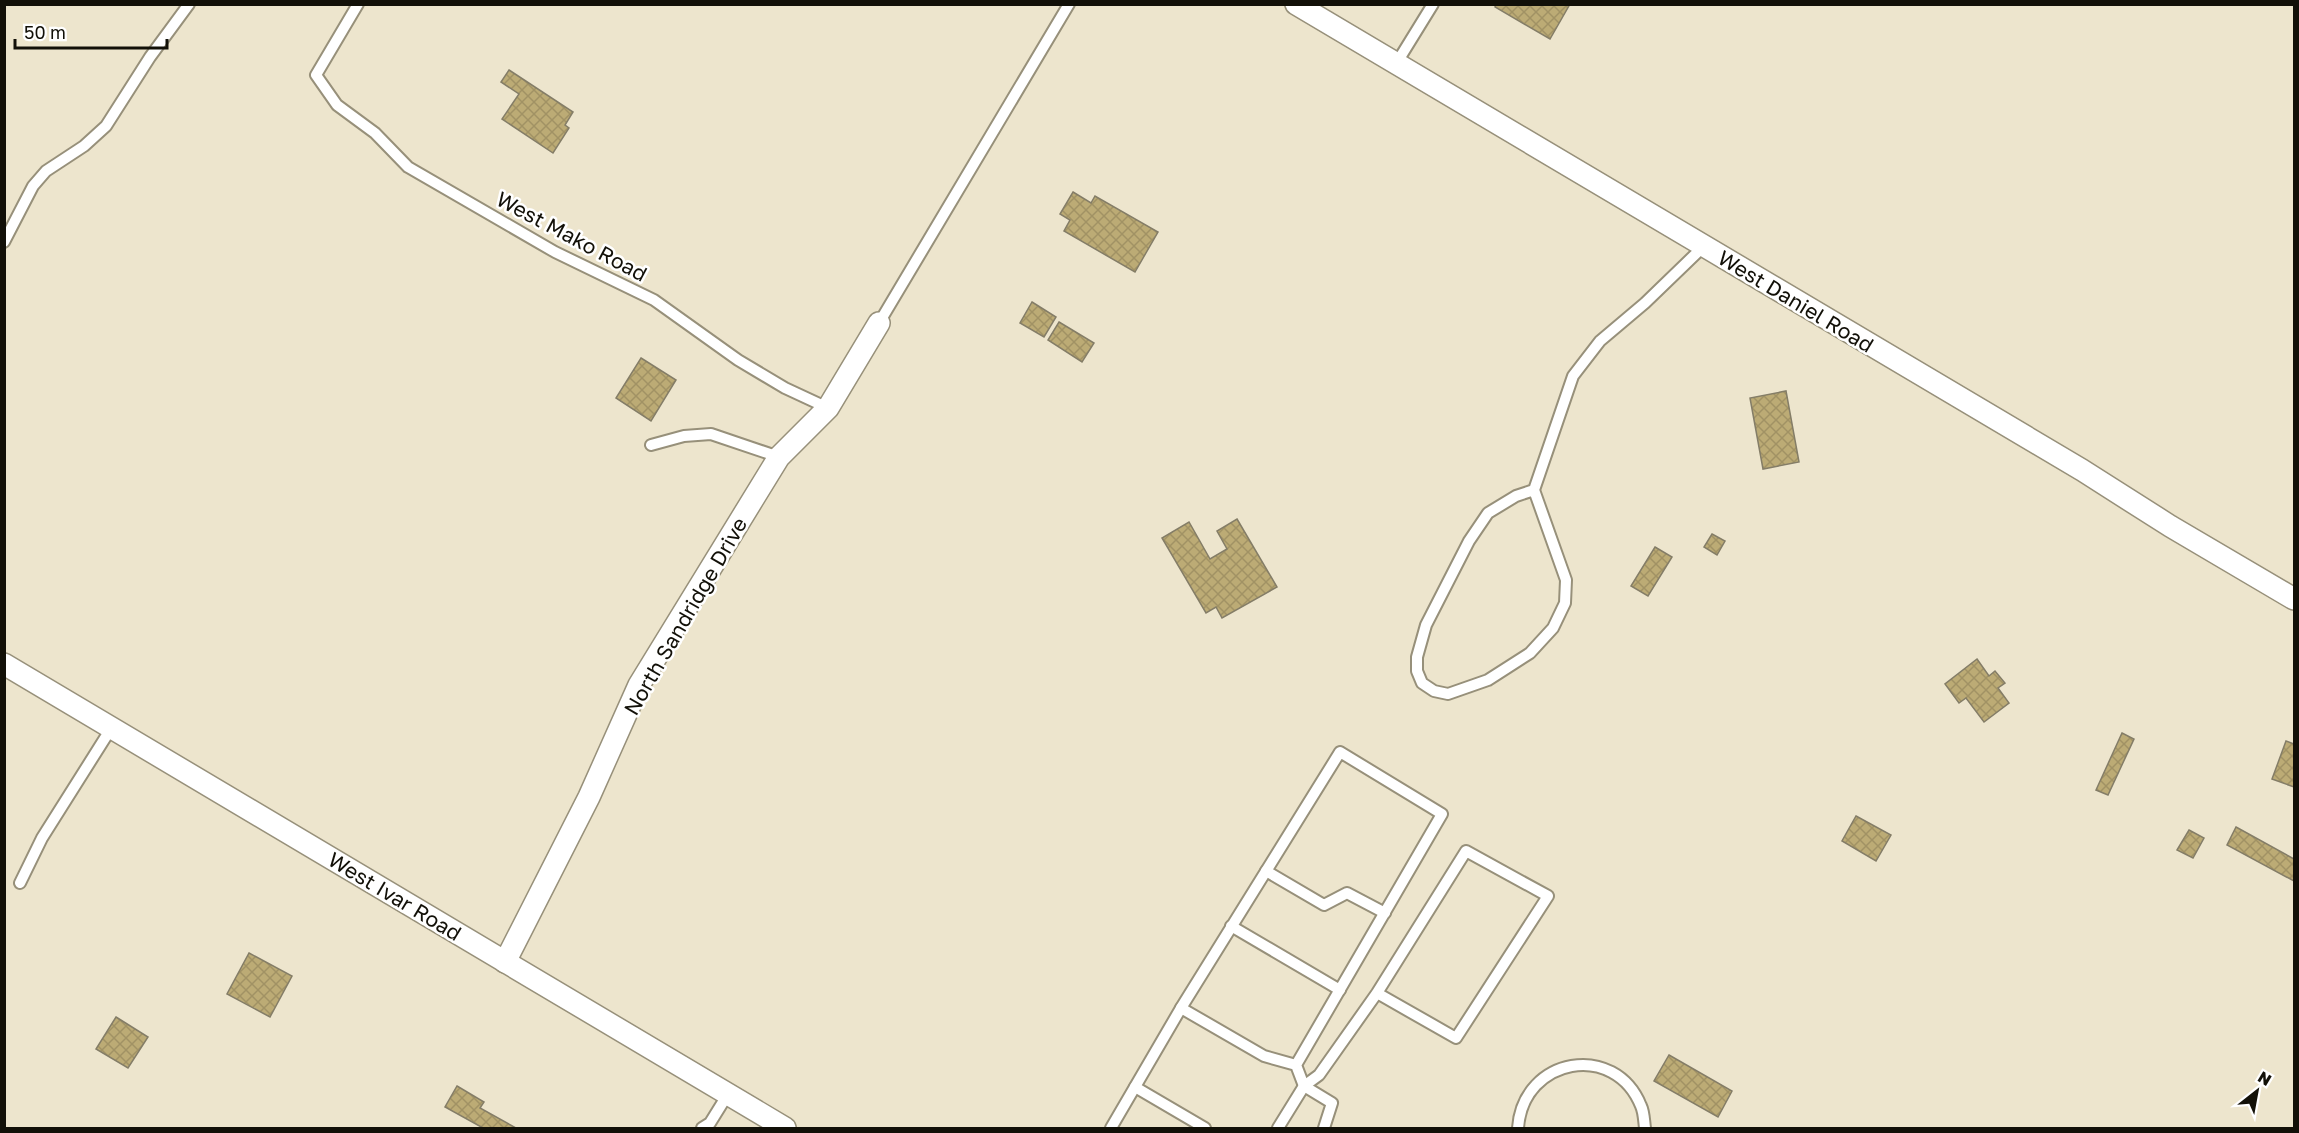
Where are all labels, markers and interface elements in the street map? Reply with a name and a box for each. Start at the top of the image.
scale bar [15,12,166,50]
text: 50 m [24,21,66,43]
street label: West Mako Road [492,185,652,287]
street label: West Daniel Road [1713,244,1879,358]
street label: North Sandridge Drive [618,513,752,719]
street label: West Ivar Road [324,846,466,946]
north arrow [2227,1061,2287,1121]
text: N [2254,1066,2275,1090]

